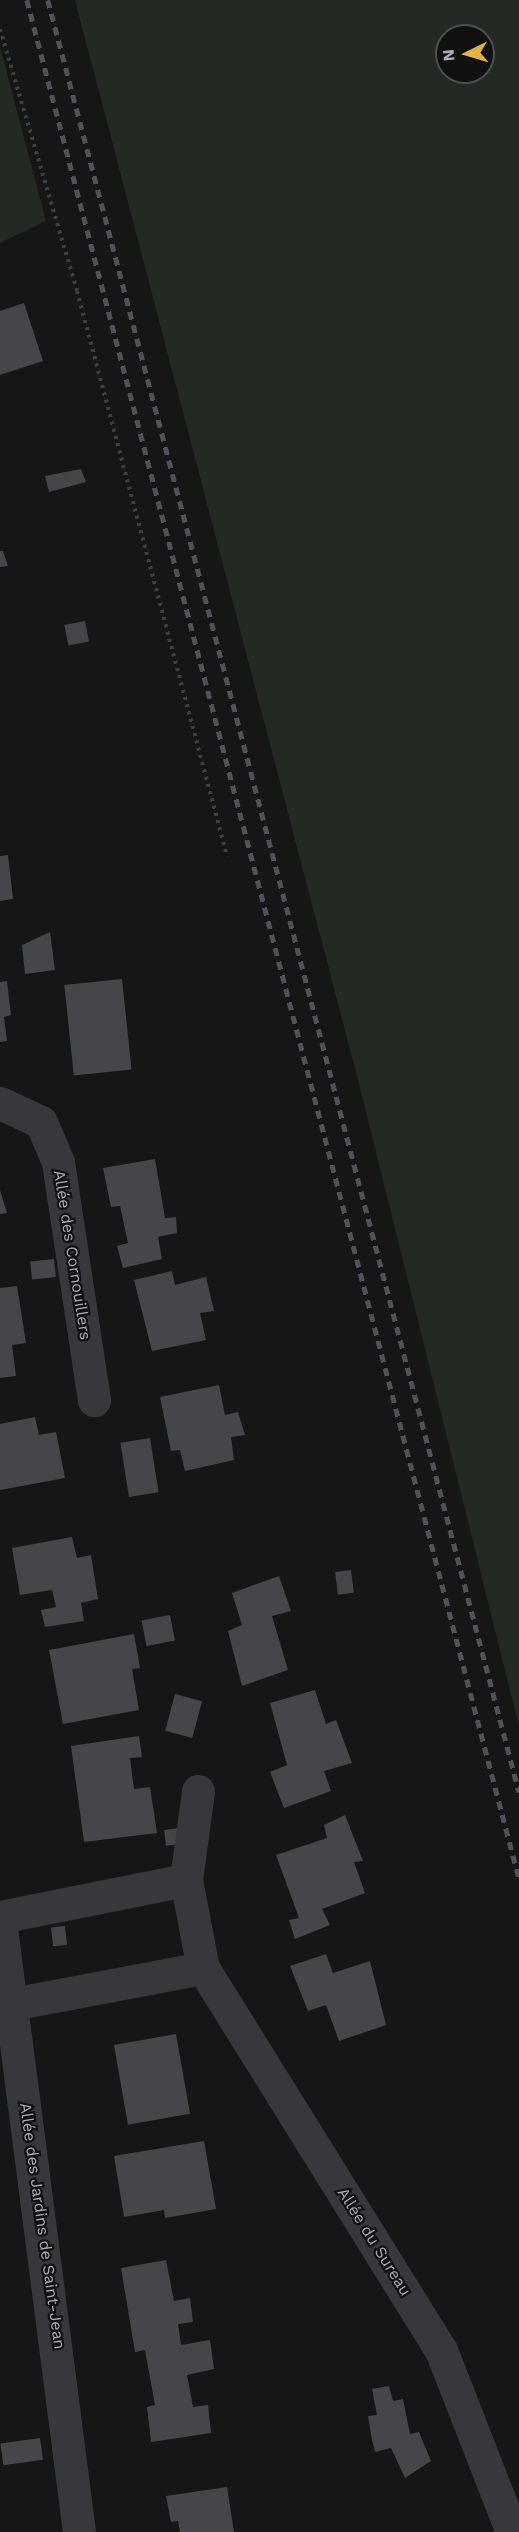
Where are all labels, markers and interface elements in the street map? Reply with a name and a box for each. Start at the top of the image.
north arrow [435,24,495,84]
text: N [439,49,459,62]
street label: Allée des Cornouillers [49,1169,95,1341]
street label: Allée des Jardins de Saint-Jean [15,2101,69,2351]
street label: Allée du Sureau [333,2184,415,2300]

